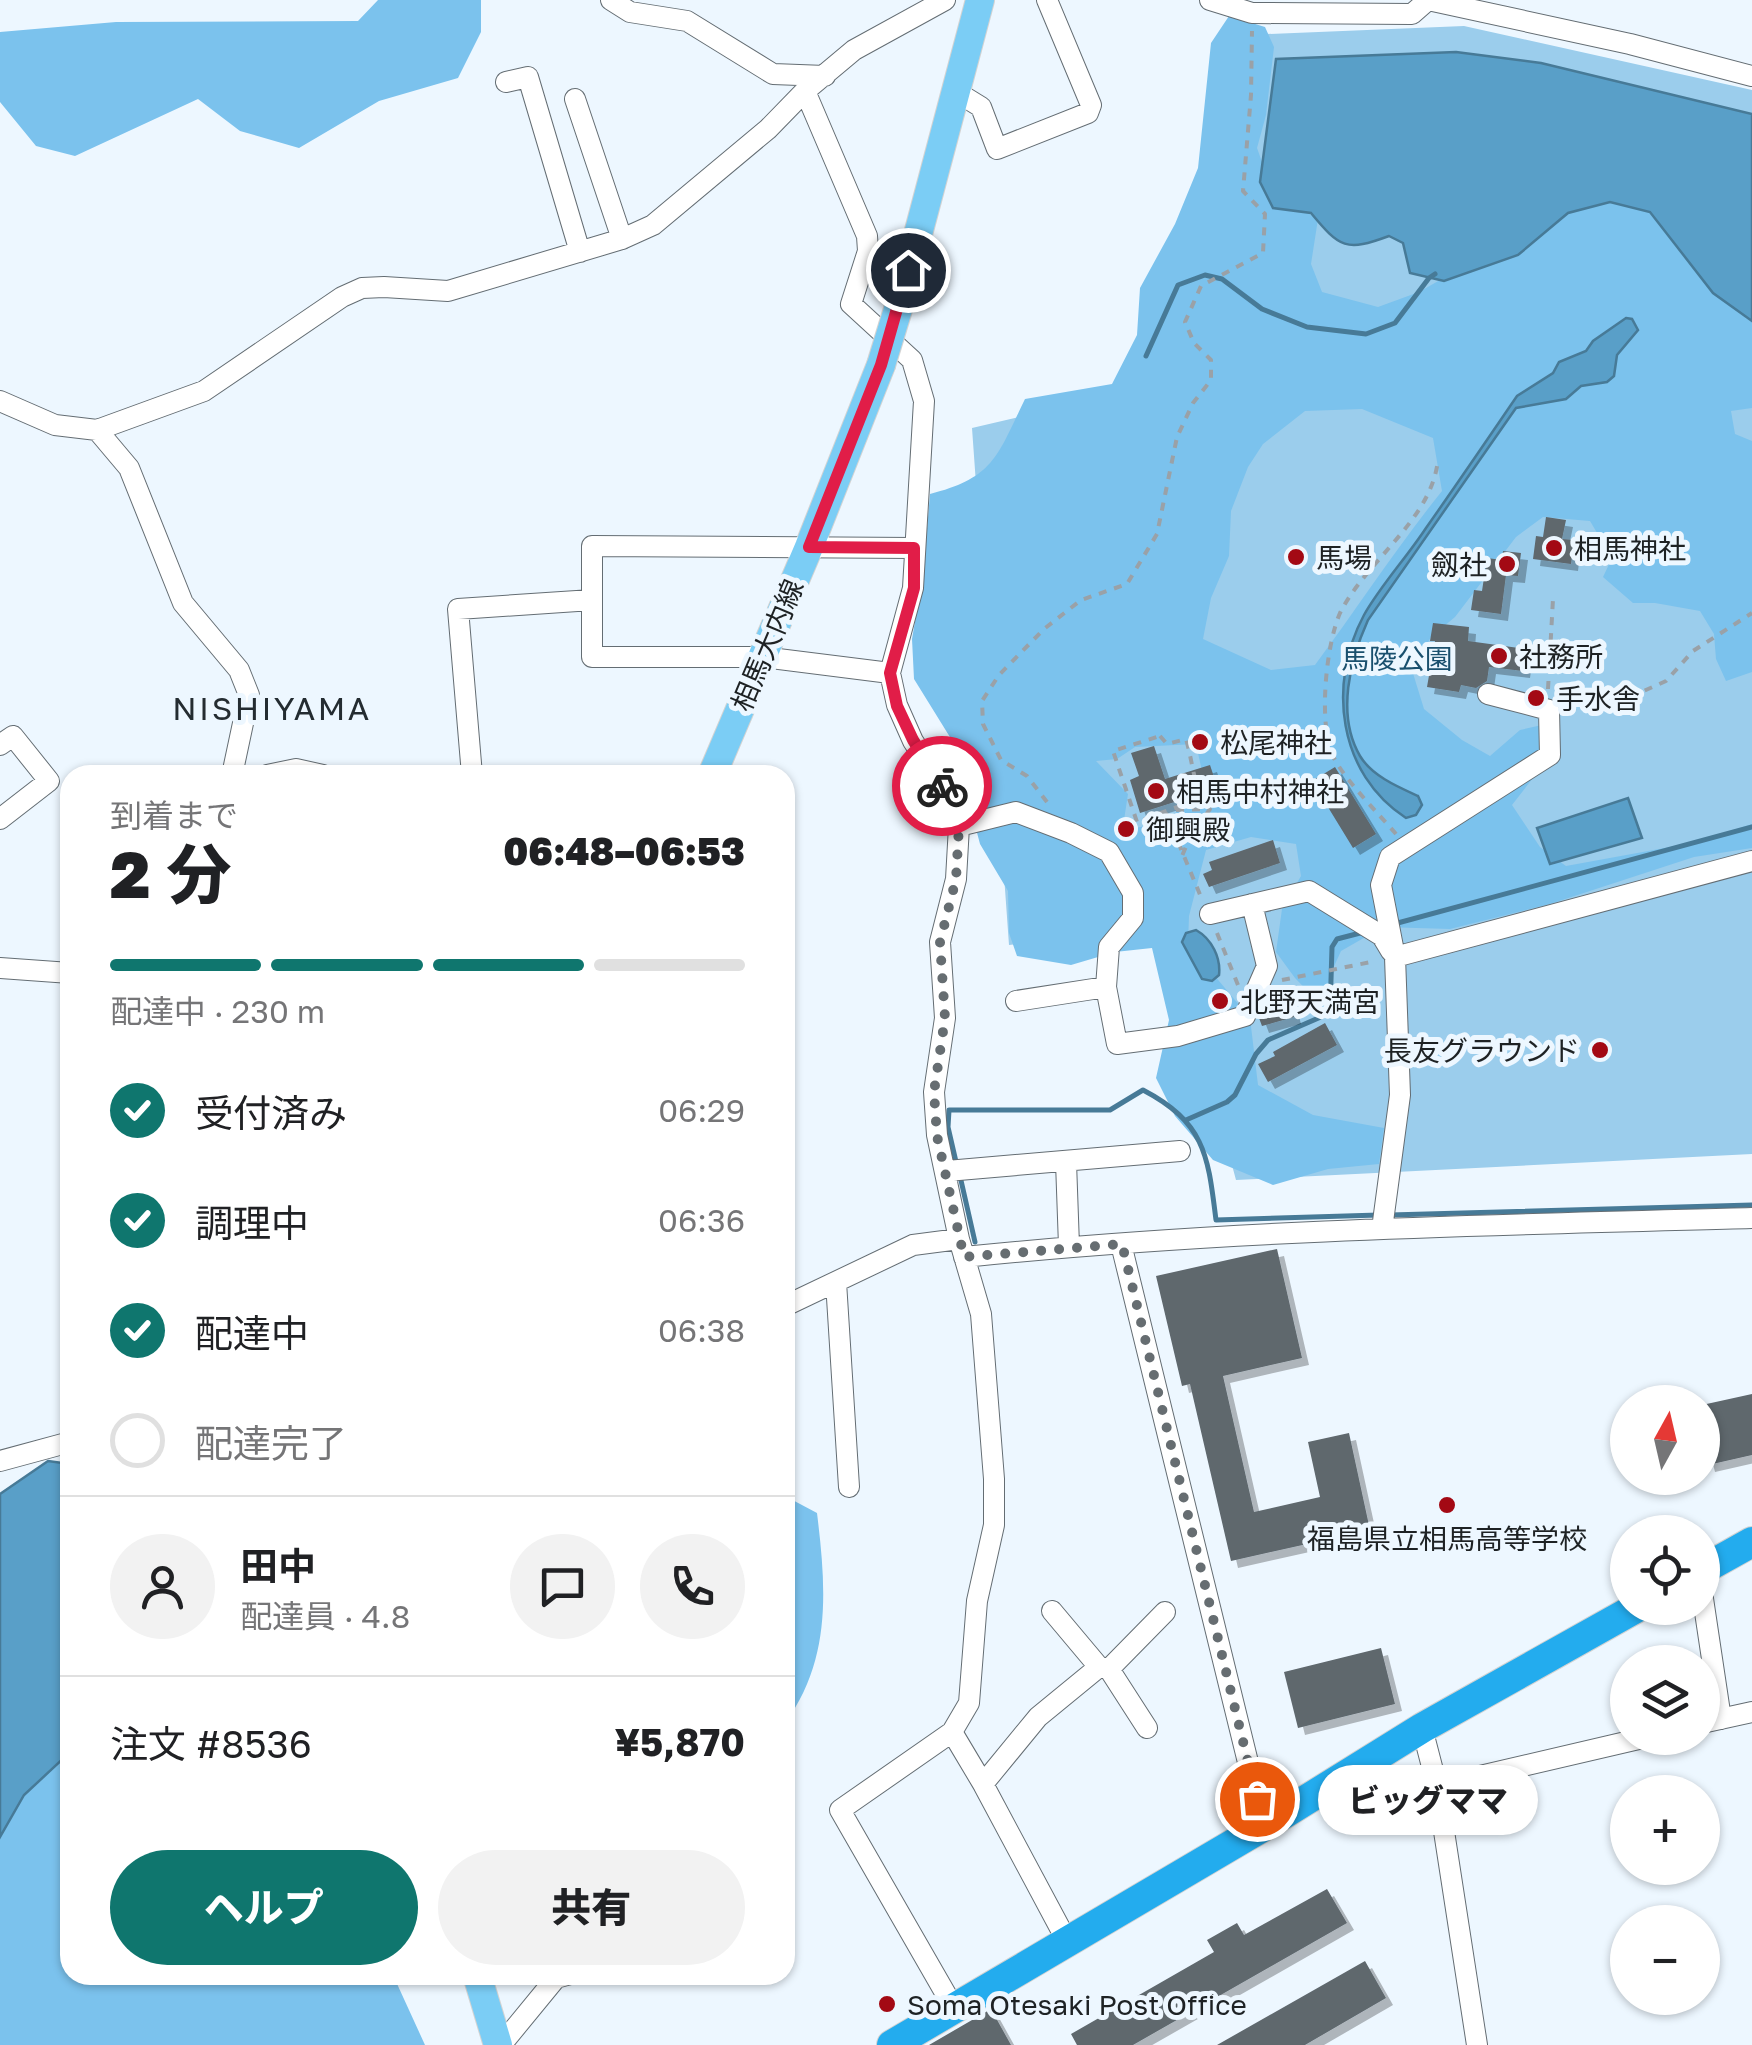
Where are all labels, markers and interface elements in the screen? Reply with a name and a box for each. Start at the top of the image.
pin [866,228,951,313]
icon: home [881,243,936,298]
place label: 相馬神社 [1574,532,1686,565]
marker: 相馬神社 [1543,537,1565,559]
place label: 馬場 [1316,541,1372,574]
marker: 馬場 [1285,546,1307,568]
place label: 劔社 [1431,548,1487,581]
marker: 劔社 [1496,553,1518,575]
street label: 相馬大内線 [724,574,810,716]
place label: 社務所 [1519,640,1603,673]
park label: 馬陵公園 [1341,642,1453,675]
marker: 社務所 [1488,645,1510,667]
place label: 手水舎 [1556,682,1640,715]
marker: 手水舎 [1525,687,1547,709]
district label: NISHIYAMA [172,689,372,727]
place label: 松尾神社 [1220,726,1332,759]
marker: 松尾神社 [1189,731,1211,753]
courier [892,736,992,836]
icon: bike [915,759,970,814]
place label: 相馬中村神社 [1176,775,1344,808]
marker: 相馬中村神社 [1145,780,1167,802]
text: 到着まで [110,796,238,834]
place label: 御興殿 [1146,813,1230,846]
marker: 御興殿 [1115,818,1137,840]
text: 06:48–06:53 [503,828,745,873]
text: 2 分 [110,834,232,912]
place label: 北野天満宮 [1240,985,1380,1018]
marker: 北野天満宮 [1209,990,1231,1012]
text: 配達中 · 230 m [110,992,325,1030]
place label: 長友グラウンド [1384,1034,1580,1067]
marker: 長友グラウンド [1589,1039,1611,1061]
icon: check [110,1083,165,1138]
text: 受付済み [195,1090,347,1135]
text: 06:29 [658,1091,745,1129]
icon: check [110,1193,165,1248]
text: 調理中 [195,1200,309,1245]
text: 06:36 [658,1201,745,1239]
icon: check [110,1303,165,1358]
text: 配達中 [195,1310,309,1355]
text: 06:38 [658,1311,745,1349]
north arrow [1610,1385,1720,1495]
map controls [1610,1385,1720,2015]
text: 配達完了 [195,1420,347,1465]
marker: 福島県立相馬高等学校 [1436,1494,1458,1516]
button: locate [1610,1515,1720,1625]
place label: 福島県立相馬高等学校 [1307,1522,1587,1555]
button: person [110,1534,215,1639]
button: chat [510,1534,615,1639]
button: phone [640,1534,745,1639]
text: 田中 [240,1543,316,1588]
text: 配達員 · 4.8 [240,1597,410,1635]
button: layers [1610,1645,1720,1755]
text: ¥5,870 [615,1719,745,1764]
text: 注文 #8536 [110,1721,312,1766]
pin [1215,1757,1300,1842]
callout: ビッグママ [1317,1764,1537,1834]
icon: bag [1230,1772,1285,1827]
button: + [1610,1775,1720,1885]
text: ビッグママ [1348,1781,1508,1819]
button: ヘルプ [110,1850,418,1965]
button: 共有 [438,1850,745,1965]
button: − [1610,1905,1720,2015]
place label: Soma Otesaki Post Office [907,1988,1247,2021]
marker: Soma Otesaki Post Office [876,1993,898,2015]

